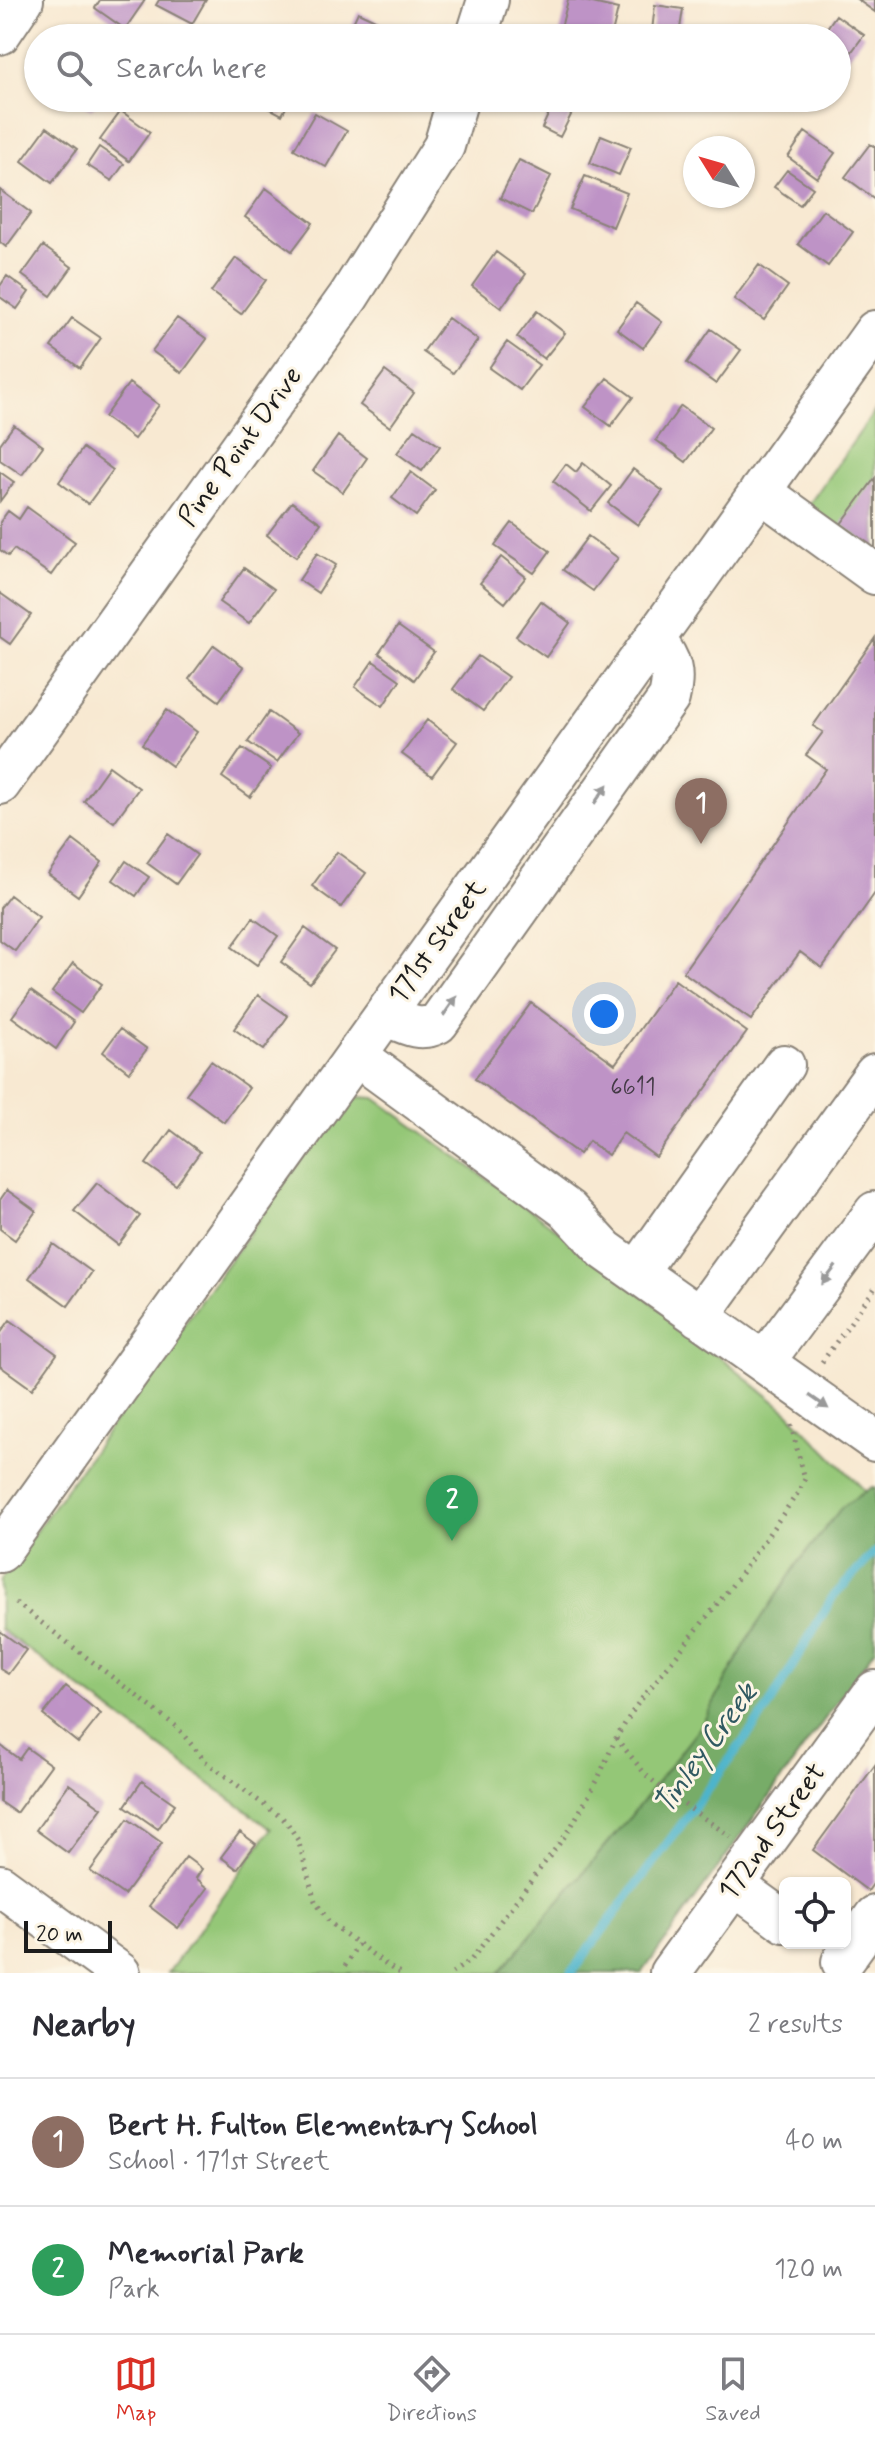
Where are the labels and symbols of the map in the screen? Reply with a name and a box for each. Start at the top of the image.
north arrow [683,136,755,208]
street label: Pine Point Drive [170,359,312,535]
pin: 1 [675,778,727,844]
one-way arrow [593,783,609,805]
street label: 171st Street [381,872,496,1011]
your location [584,994,624,1034]
one-way arrow [442,996,457,1017]
house number: 6611 [610,1072,656,1103]
one-way arrow [821,1265,837,1285]
one-way arrow [809,1394,830,1409]
pin: 2 [426,1475,478,1541]
water label: Tinley Creek [645,1674,768,1822]
street label: 172nd Street [711,1756,835,1908]
scale bar [24,1917,112,1953]

